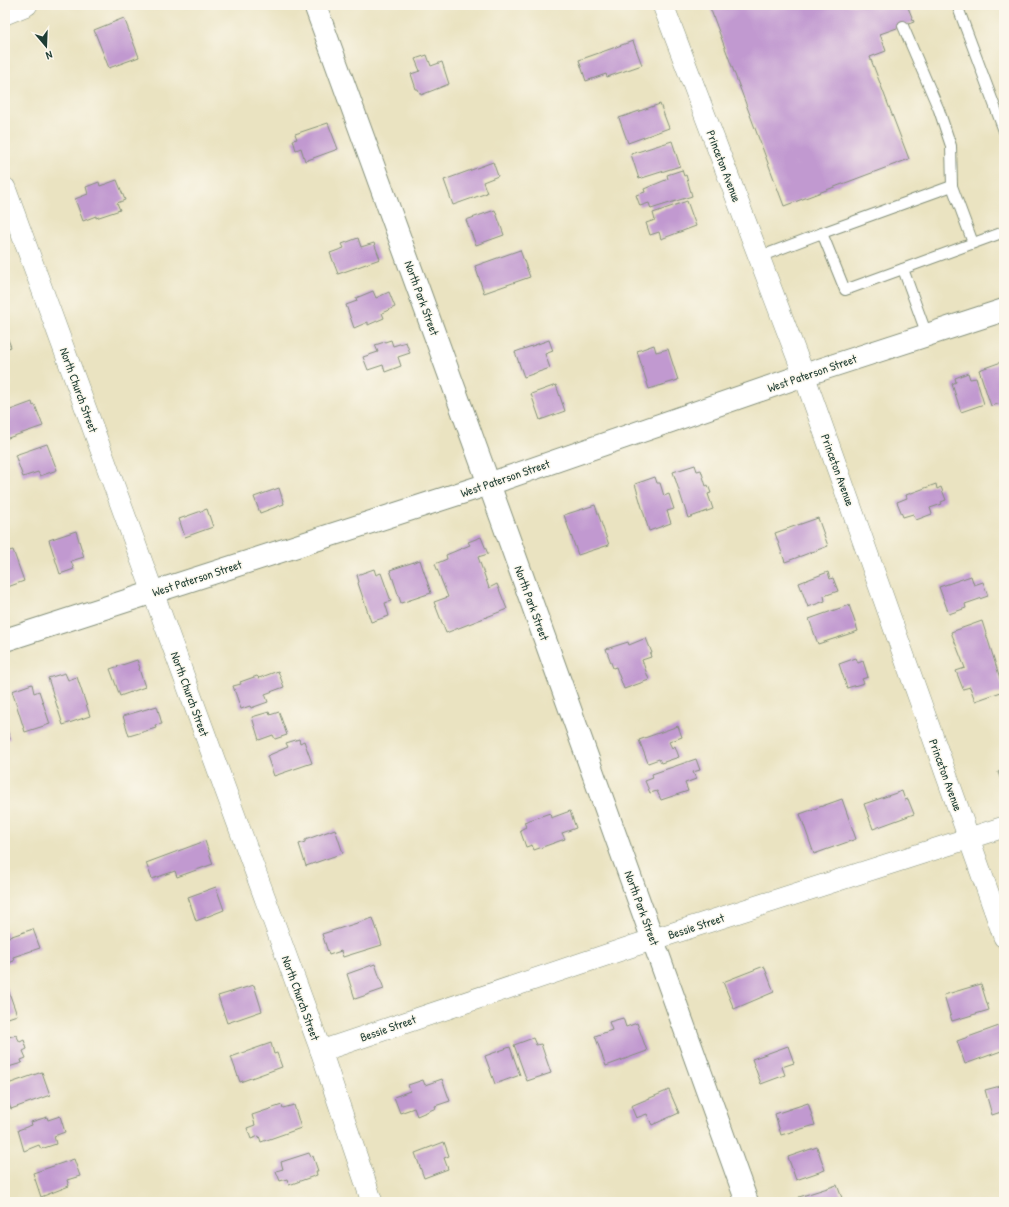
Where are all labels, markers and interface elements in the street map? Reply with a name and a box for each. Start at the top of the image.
north arrow [26,26,66,66]
text: N [44,48,54,63]
street label: Princeton Avenue [703,128,746,204]
street label: North Park Street [401,258,444,339]
street label: North Church Street [56,345,103,436]
street label: West Paterson Street [765,350,860,396]
street label: Princeton Avenue [817,432,859,509]
street label: West Paterson Street [458,455,553,501]
street label: West Paterson Street [150,555,245,600]
street label: North Park Street [511,563,554,644]
street label: North Church Street [167,649,214,740]
street label: Princeton Avenue [925,737,967,814]
street label: North Park Street [621,868,664,949]
street label: Bessie Street [666,909,727,943]
street label: North Church Street [278,953,325,1044]
street label: Bessie Street [358,1010,419,1046]

